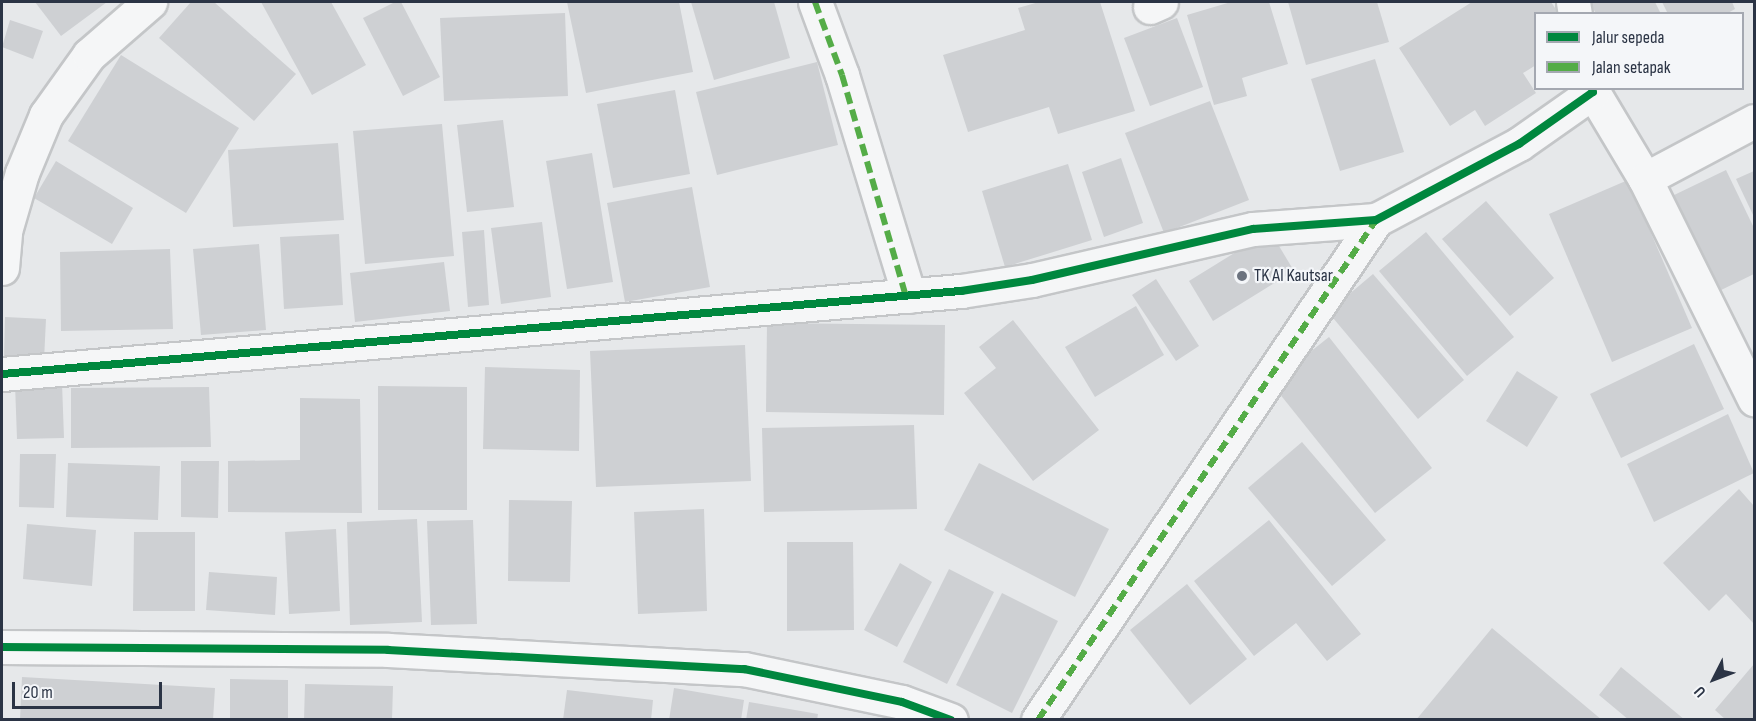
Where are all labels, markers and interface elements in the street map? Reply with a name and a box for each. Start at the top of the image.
legend [1534,12,1744,90]
text: Jalur sepeda [1592,27,1664,48]
text: Jalan setapak [1592,57,1671,78]
place label: TK Al Kautsar [1254,265,1333,287]
marker: TK Al Kautsar [1235,269,1249,283]
north arrow [1684,649,1744,709]
scale bar [15,670,165,708]
text: 20 m [23,682,53,703]
text: U [1690,682,1710,701]

